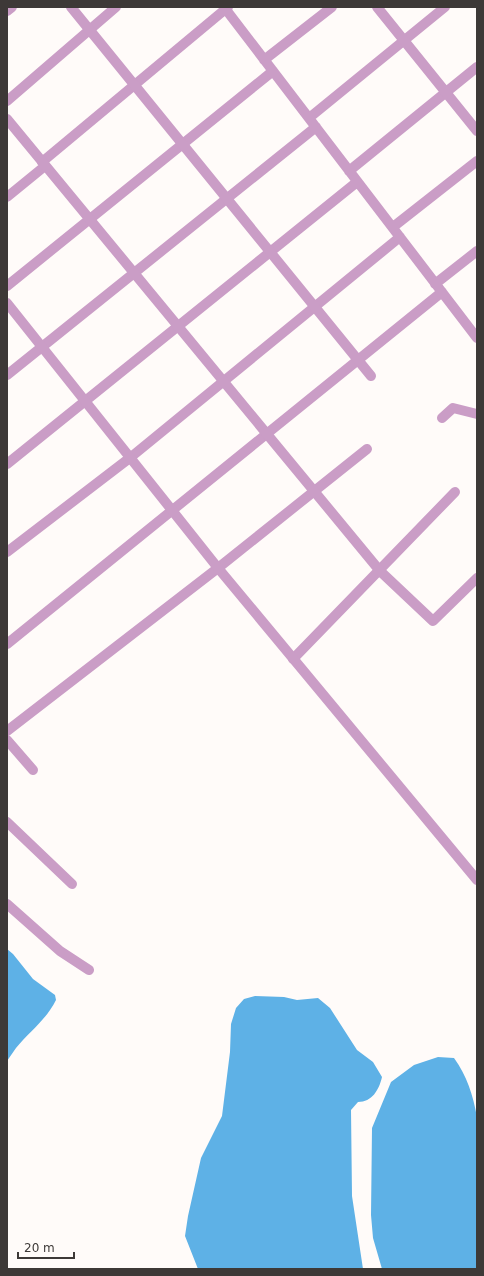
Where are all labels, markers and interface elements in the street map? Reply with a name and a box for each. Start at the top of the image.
scale bar [18,1234,74,1260]
text: 20 m [24,1241,55,1255]

